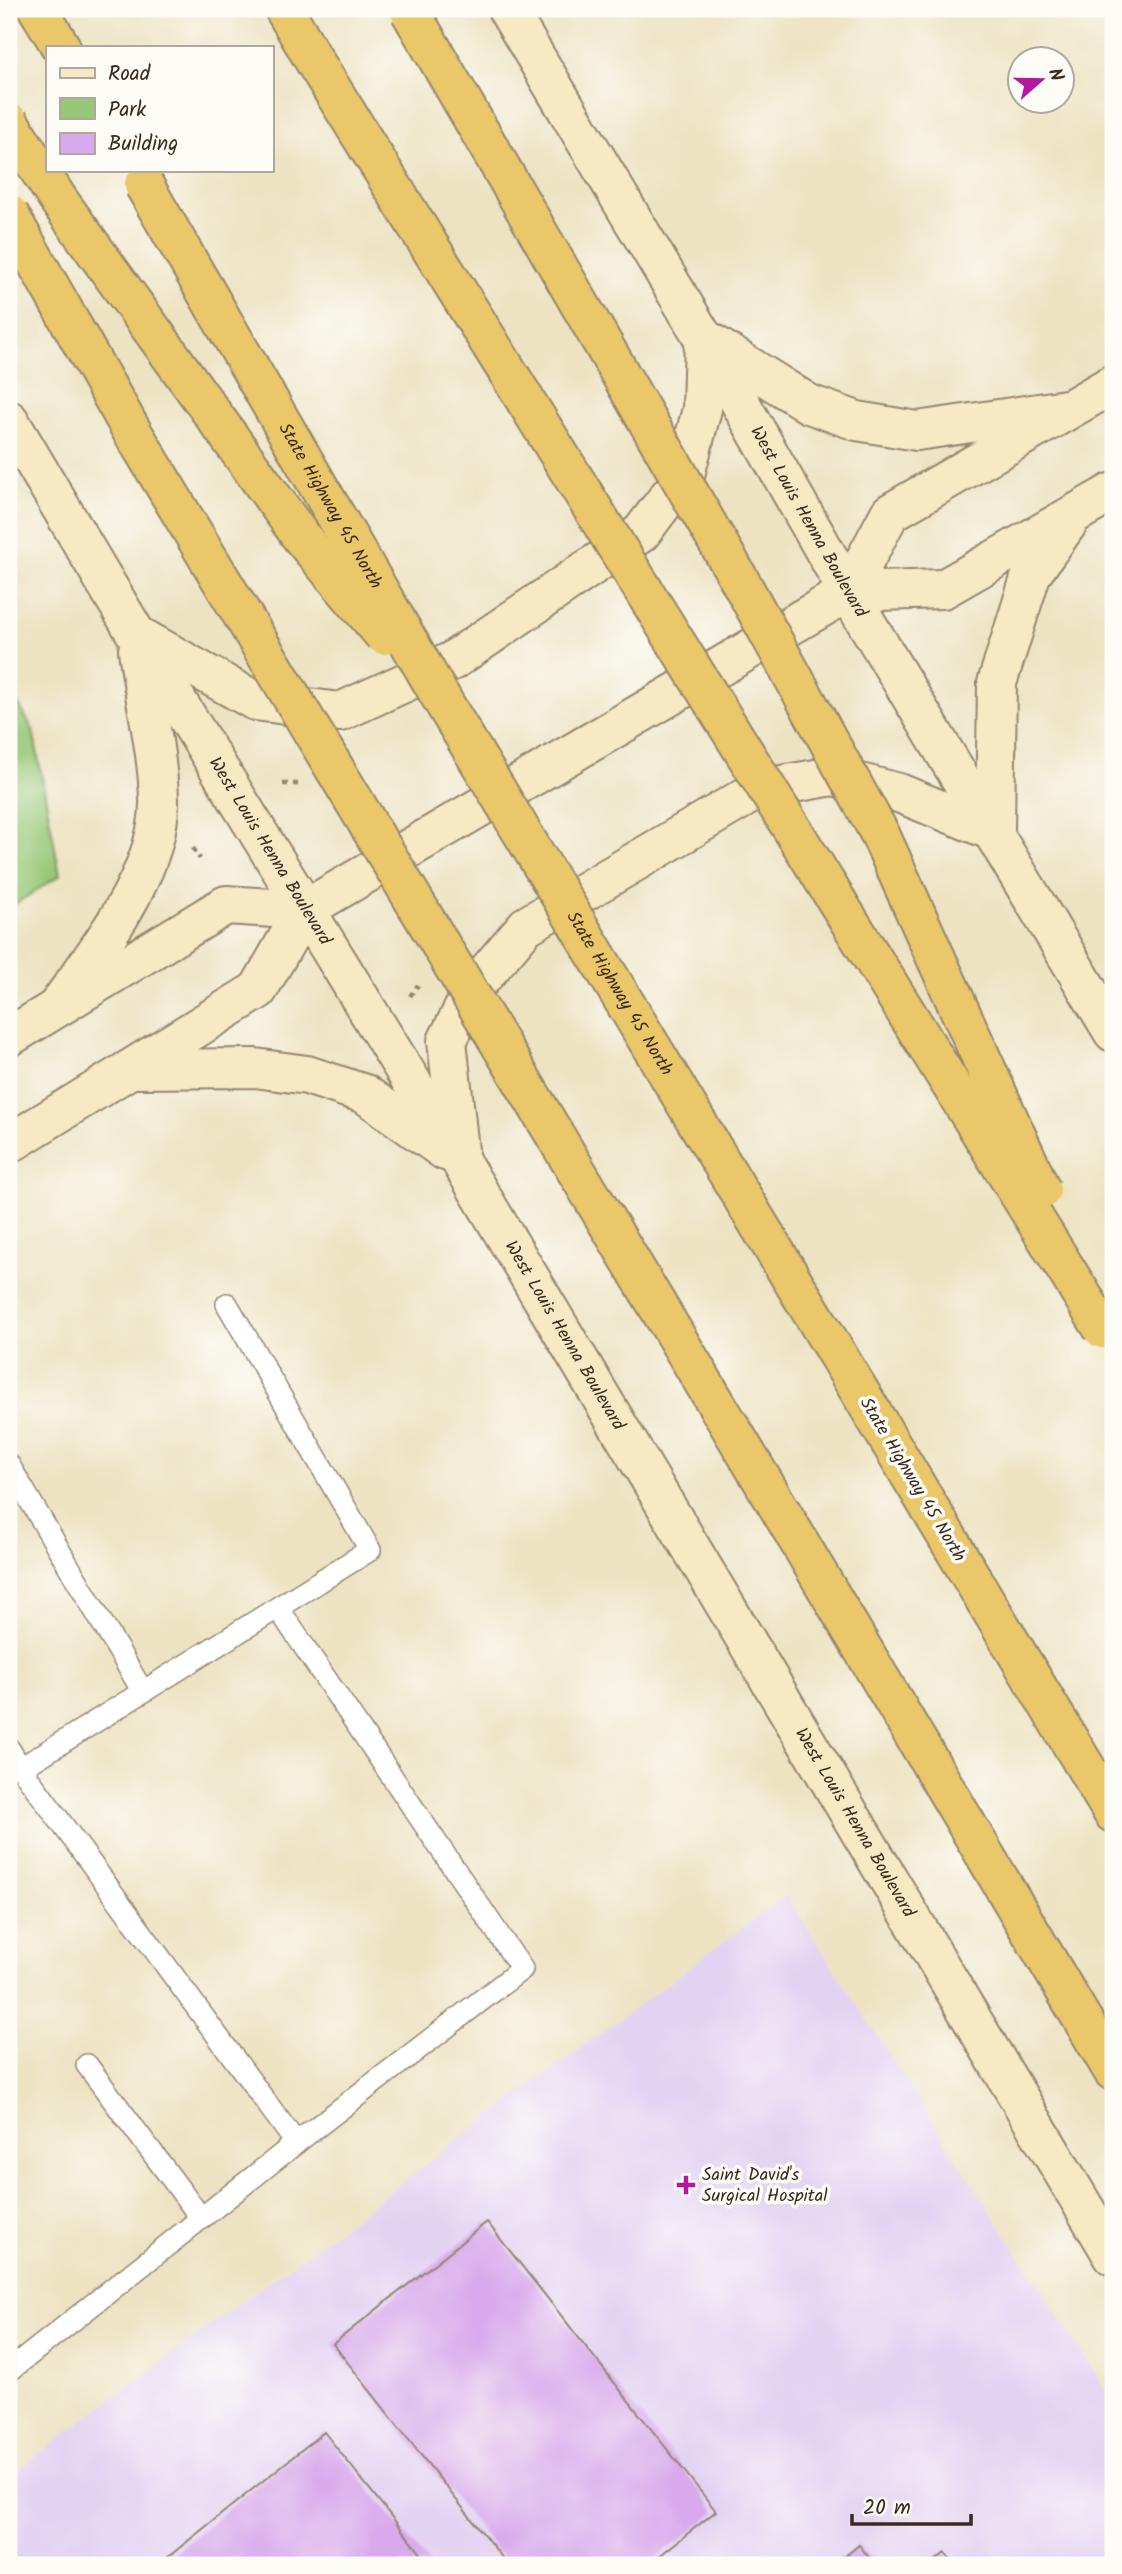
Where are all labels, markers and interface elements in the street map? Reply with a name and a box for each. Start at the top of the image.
legend [46,46,273,172]
north arrow [1006,46,1076,116]
text: Road [108,58,151,91]
text: N [1039,64,1071,86]
text: Park [108,94,146,127]
text: Building [108,128,178,161]
street label: State Highway 45 North [270,417,390,595]
street label: West Louis Henna Boulevard [742,421,875,624]
street label: West Louis Henna Boulevard [201,751,339,952]
street label: State Highway 45 North [558,906,680,1081]
street label: West Louis Henna Boulevard [497,1235,633,1437]
street label: State Highway 45 North [851,1392,973,1568]
street label: West Louis Henna Boulevard [787,1722,923,1924]
place label: Saint David's Surgical Hospital [702,2161,828,2211]
marker: Saint David's Surgical Hospital [676,2175,696,2195]
scale bar [852,2483,972,2527]
text: 20 m [863,2492,911,2525]

